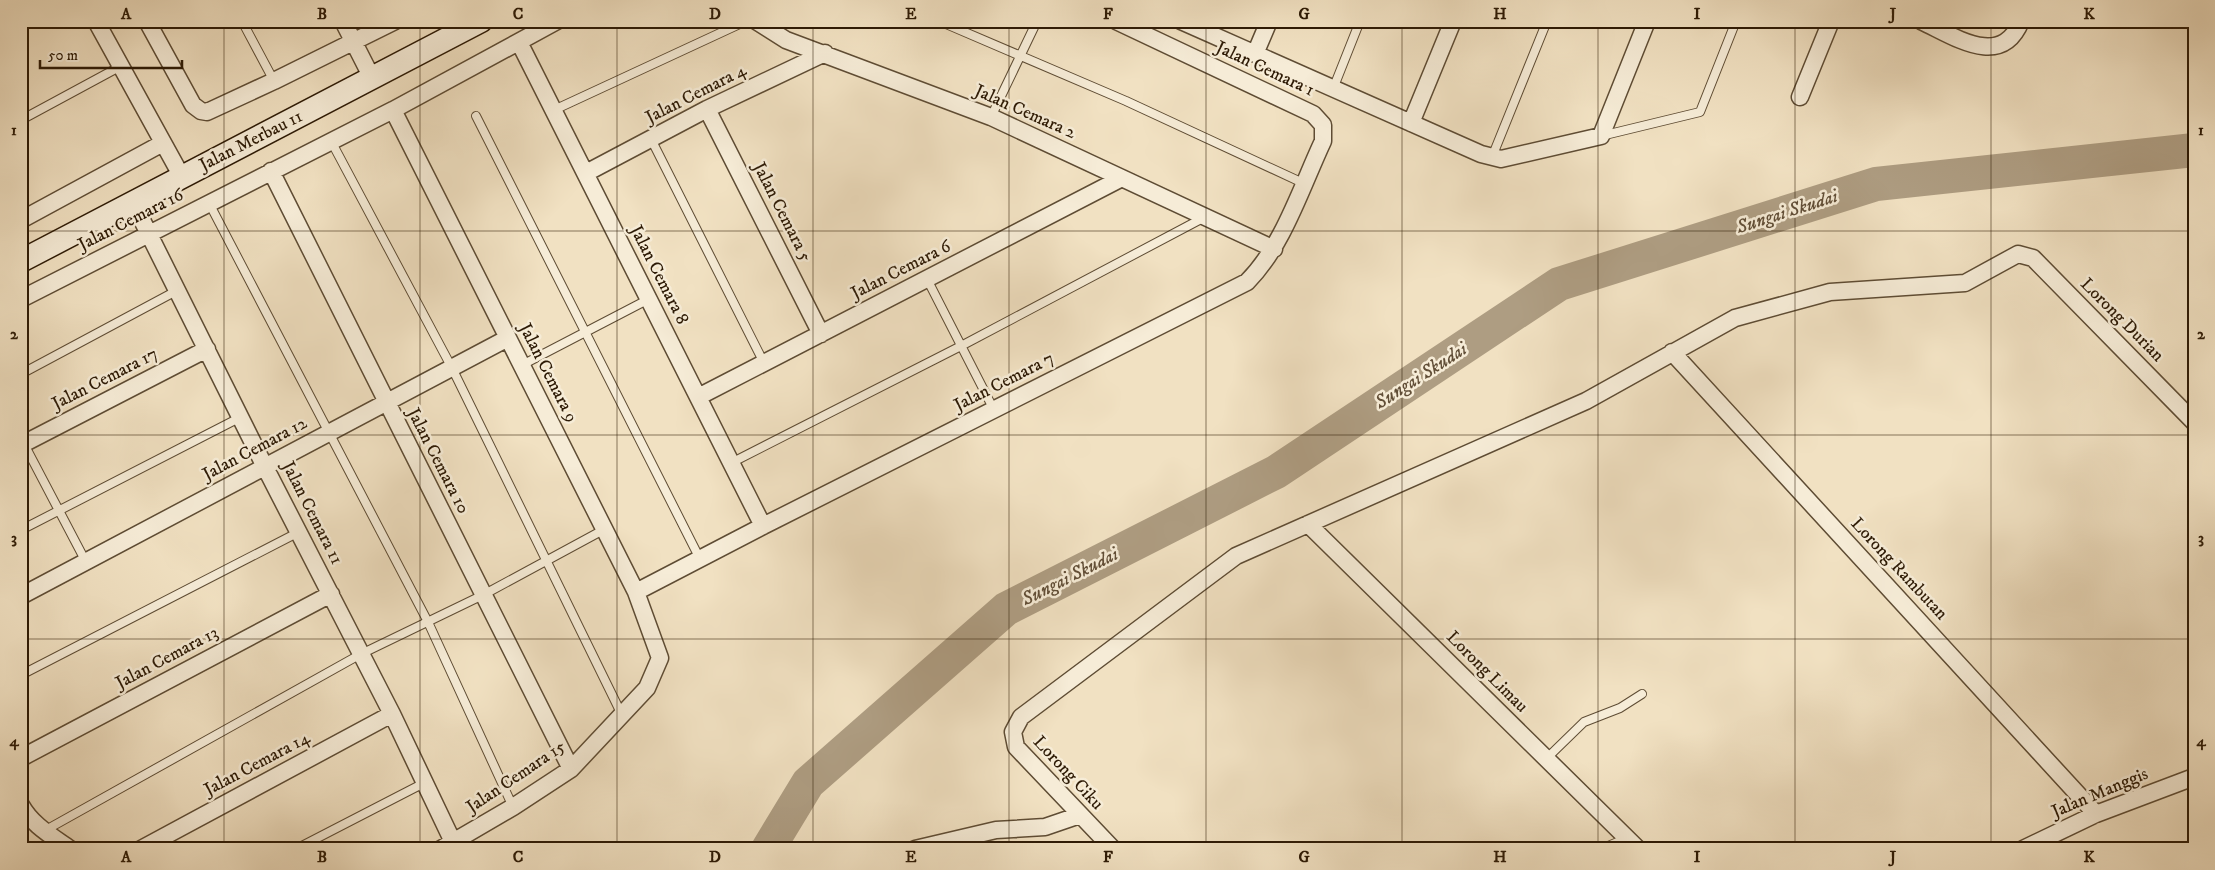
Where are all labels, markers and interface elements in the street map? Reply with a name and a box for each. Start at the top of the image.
text: A [120,4,132,24]
text: B [317,4,327,24]
text: C [513,4,523,24]
text: D [709,4,721,24]
text: E [905,4,917,24]
text: F [1103,4,1113,24]
text: G [1298,4,1310,24]
text: H [1493,4,1507,24]
text: I [1694,4,1701,24]
text: J [1888,4,1897,24]
text: K [2083,4,2095,24]
street label: Jalan Cemara 1 [1210,36,1318,101]
scale bar [40,38,182,70]
text: 50 m [48,46,78,65]
street label: Jalan Cemara 4 [640,59,751,130]
street label: Jalan Cemara 2 [969,79,1079,144]
street label: Jalan Merbau 11 [194,106,306,177]
text: 1 [11,120,17,140]
text: 1 [2198,120,2204,140]
street label: Jalan Cemara 5 [747,157,816,265]
street label: Jalan Cemara 16 [73,184,188,257]
water label: Sungai Skudai [1732,184,1842,240]
street label: Jalan Cemara 8 [624,220,693,328]
street label: Jalan Cemara 6 [846,235,955,305]
street label: Lorong Durian [2075,273,2169,367]
street label: Jalan Cemara 9 [513,318,582,426]
text: 2 [10,324,19,344]
text: 2 [2197,324,2206,344]
water label: Sungai Skudai [1370,337,1472,415]
street label: Jalan Cemara 17 [47,343,162,416]
street label: Jalan Cemara 7 [949,347,1058,417]
street label: Jalan Cemara 10 [401,403,474,518]
street label: Jalan Cemara 12 [197,412,311,487]
street label: Jalan Cemara 11 [276,456,347,568]
street label: Lorong Rambutan [1846,513,1953,625]
text: 3 [11,528,17,548]
text: 3 [2198,528,2204,548]
water label: Sungai Skudai [1017,542,1123,612]
street label: Jalan Cemara 13 [110,622,222,695]
street label: Lorong Limau [1442,627,1533,718]
street label: Jalan Cemara 14 [199,727,314,802]
text: 4 [8,731,19,751]
street label: Lorong Ciku [1028,731,1108,815]
text: 4 [2195,731,2206,751]
street label: Jalan Cemara 15 [461,736,570,819]
street label: Jalan Manggis [2047,763,2151,824]
text: A [120,847,132,867]
text: B [317,847,327,867]
text: C [513,847,523,867]
text: D [709,847,721,867]
text: E [905,847,917,867]
text: F [1103,847,1113,867]
text: G [1298,847,1310,867]
text: H [1493,847,1507,867]
text: I [1694,847,1701,867]
text: J [1888,847,1897,867]
text: K [2083,847,2095,867]

